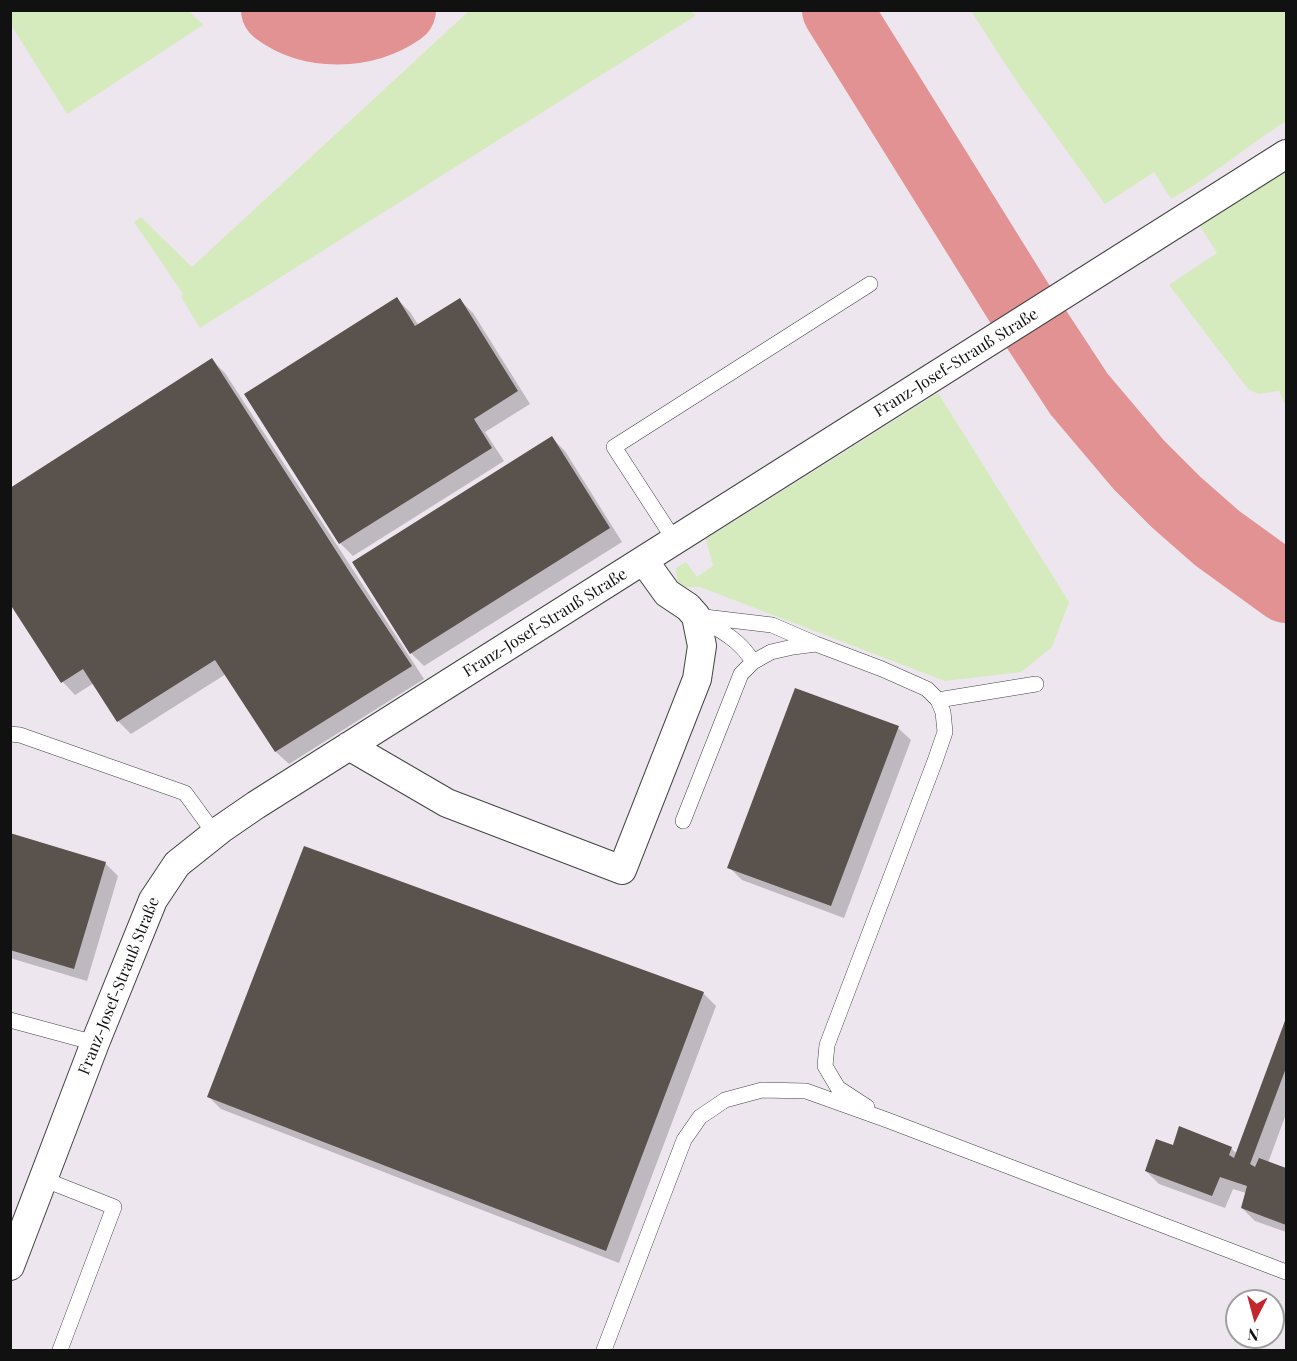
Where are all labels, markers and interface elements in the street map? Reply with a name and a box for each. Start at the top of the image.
street label: Franz-Josef-Strauß Straße [870,305,1042,421]
street label: Franz-Josef-Strauß Straße [459,565,631,681]
street label: Franz-Josef-Strauß Straße [75,894,163,1078]
north arrow [1225,1289,1285,1349]
text: N [1246,1324,1260,1346]

